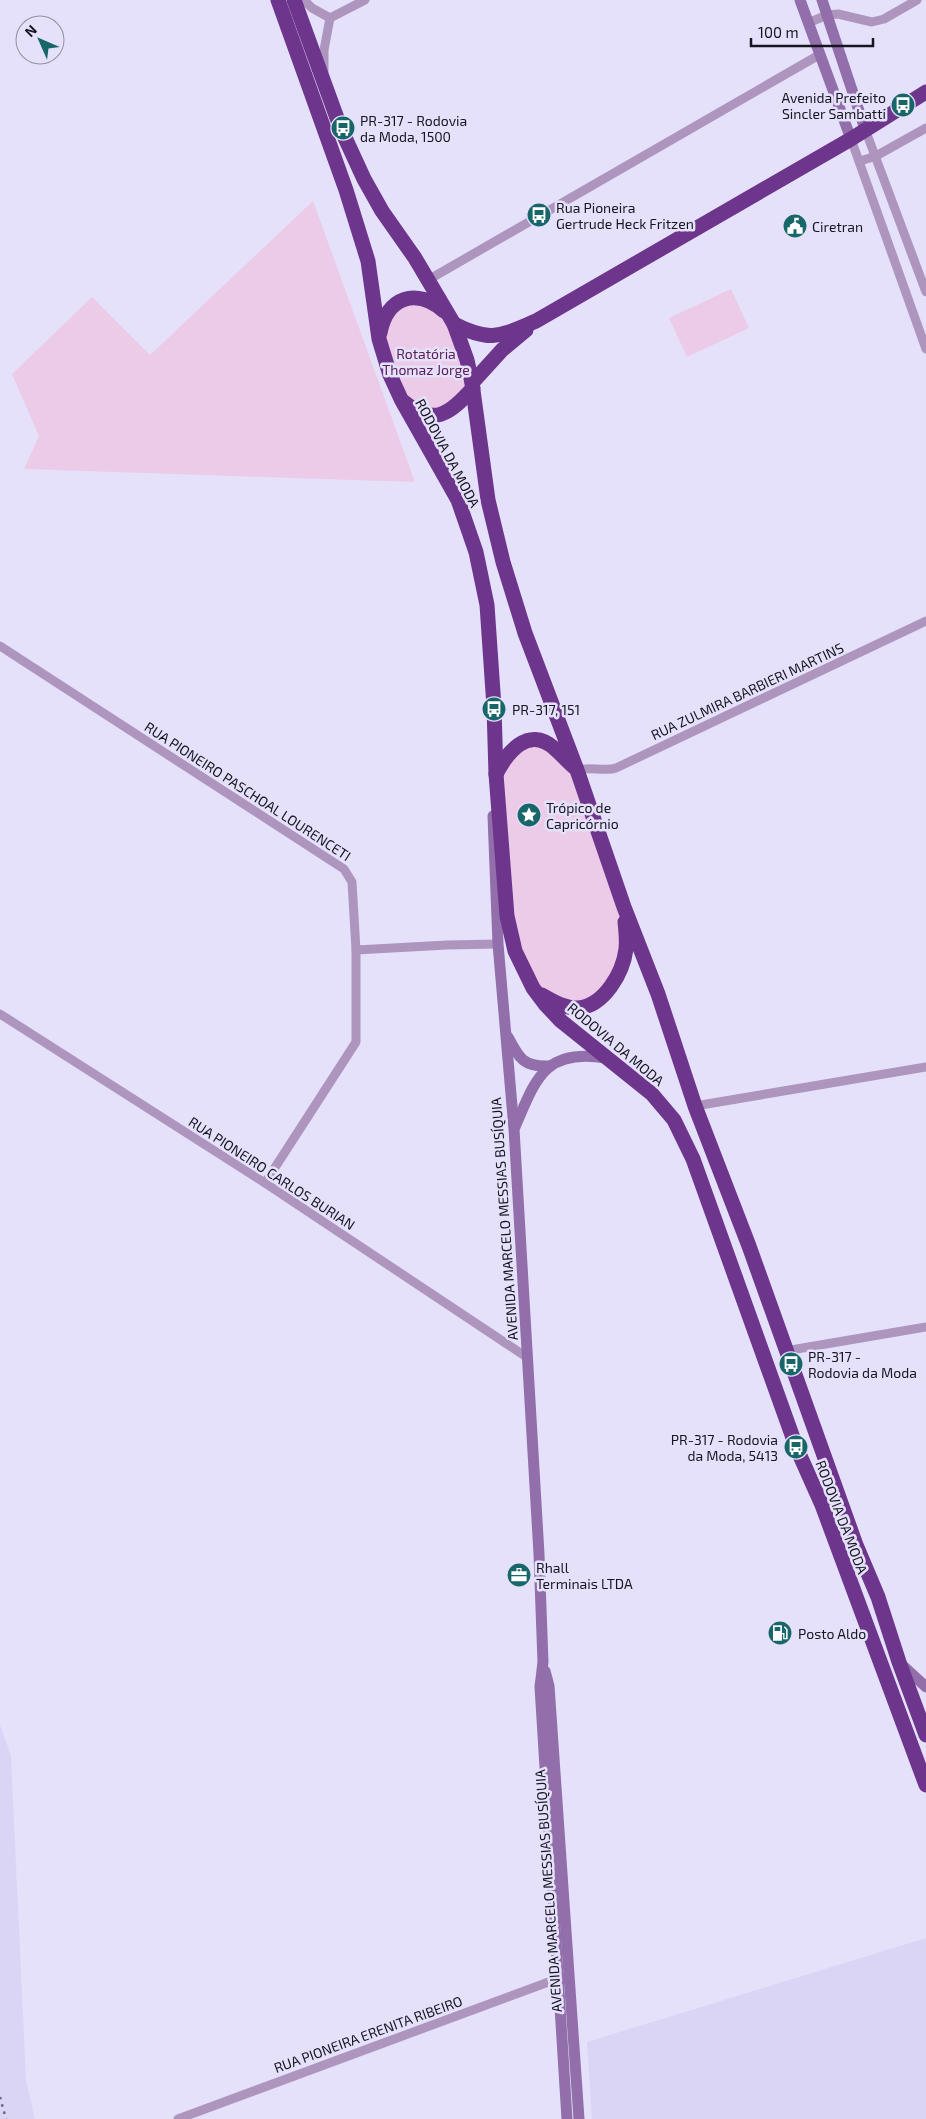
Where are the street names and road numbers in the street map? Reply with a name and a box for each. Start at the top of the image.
street label: RODOVIA DA MODA [412,396,484,510]
street label: RUA ZULMIRA BARBIERI MARTINS [648,639,846,743]
street label: RUA PIONEIRO PASCHOAL LOURENCETI [142,718,354,864]
street label: RODOVIA DA MODA [564,999,668,1089]
street label: AVENIDA MARCELO MESSIAS BUSÍQUIA [487,1097,521,1341]
street label: RUA PIONEIRO CARLOS BURIAN [186,1113,358,1233]
street label: RODOVIA DA MODA [812,1458,872,1577]
street label: AVENIDA MARCELO MESSIAS BUSÍQUIA [531,1769,565,2013]
street label: RUA PIONEIRA ERENITA RIBEIRO [271,1992,465,2076]

